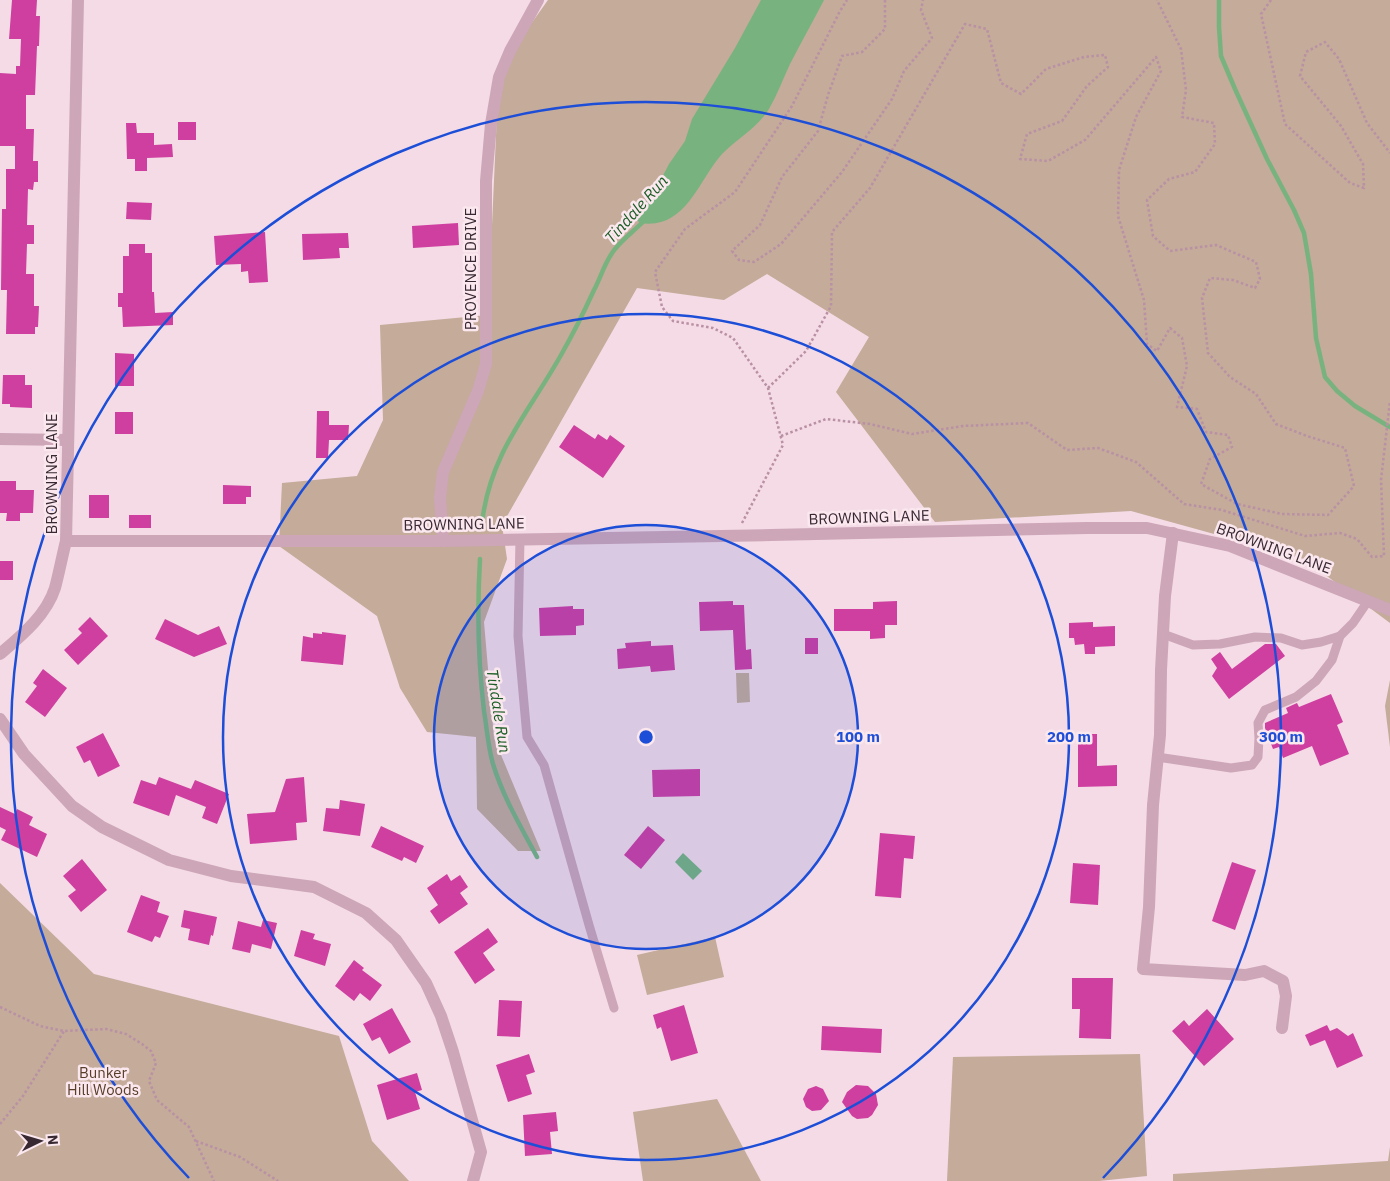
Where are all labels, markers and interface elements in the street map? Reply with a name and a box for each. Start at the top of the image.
water label: Tindale Run [600,171,672,247]
street label: PROVENCE DRIVE [461,208,480,330]
street label: BROWNING LANE [42,413,61,535]
street label: BROWNING LANE [808,505,930,529]
street label: BROWNING LANE [403,513,525,535]
street label: BROWNING LANE [1214,518,1334,578]
water label: Tindale Run [482,668,516,754]
text: 100 m [836,727,880,746]
text: 200 m [1047,727,1091,746]
text: 300 m [1259,727,1303,746]
centre of rings [637,728,655,746]
park label: Bunker Hill Woods [67,1063,139,1099]
north arrow [15,1116,65,1166]
text: N [44,1134,62,1146]

